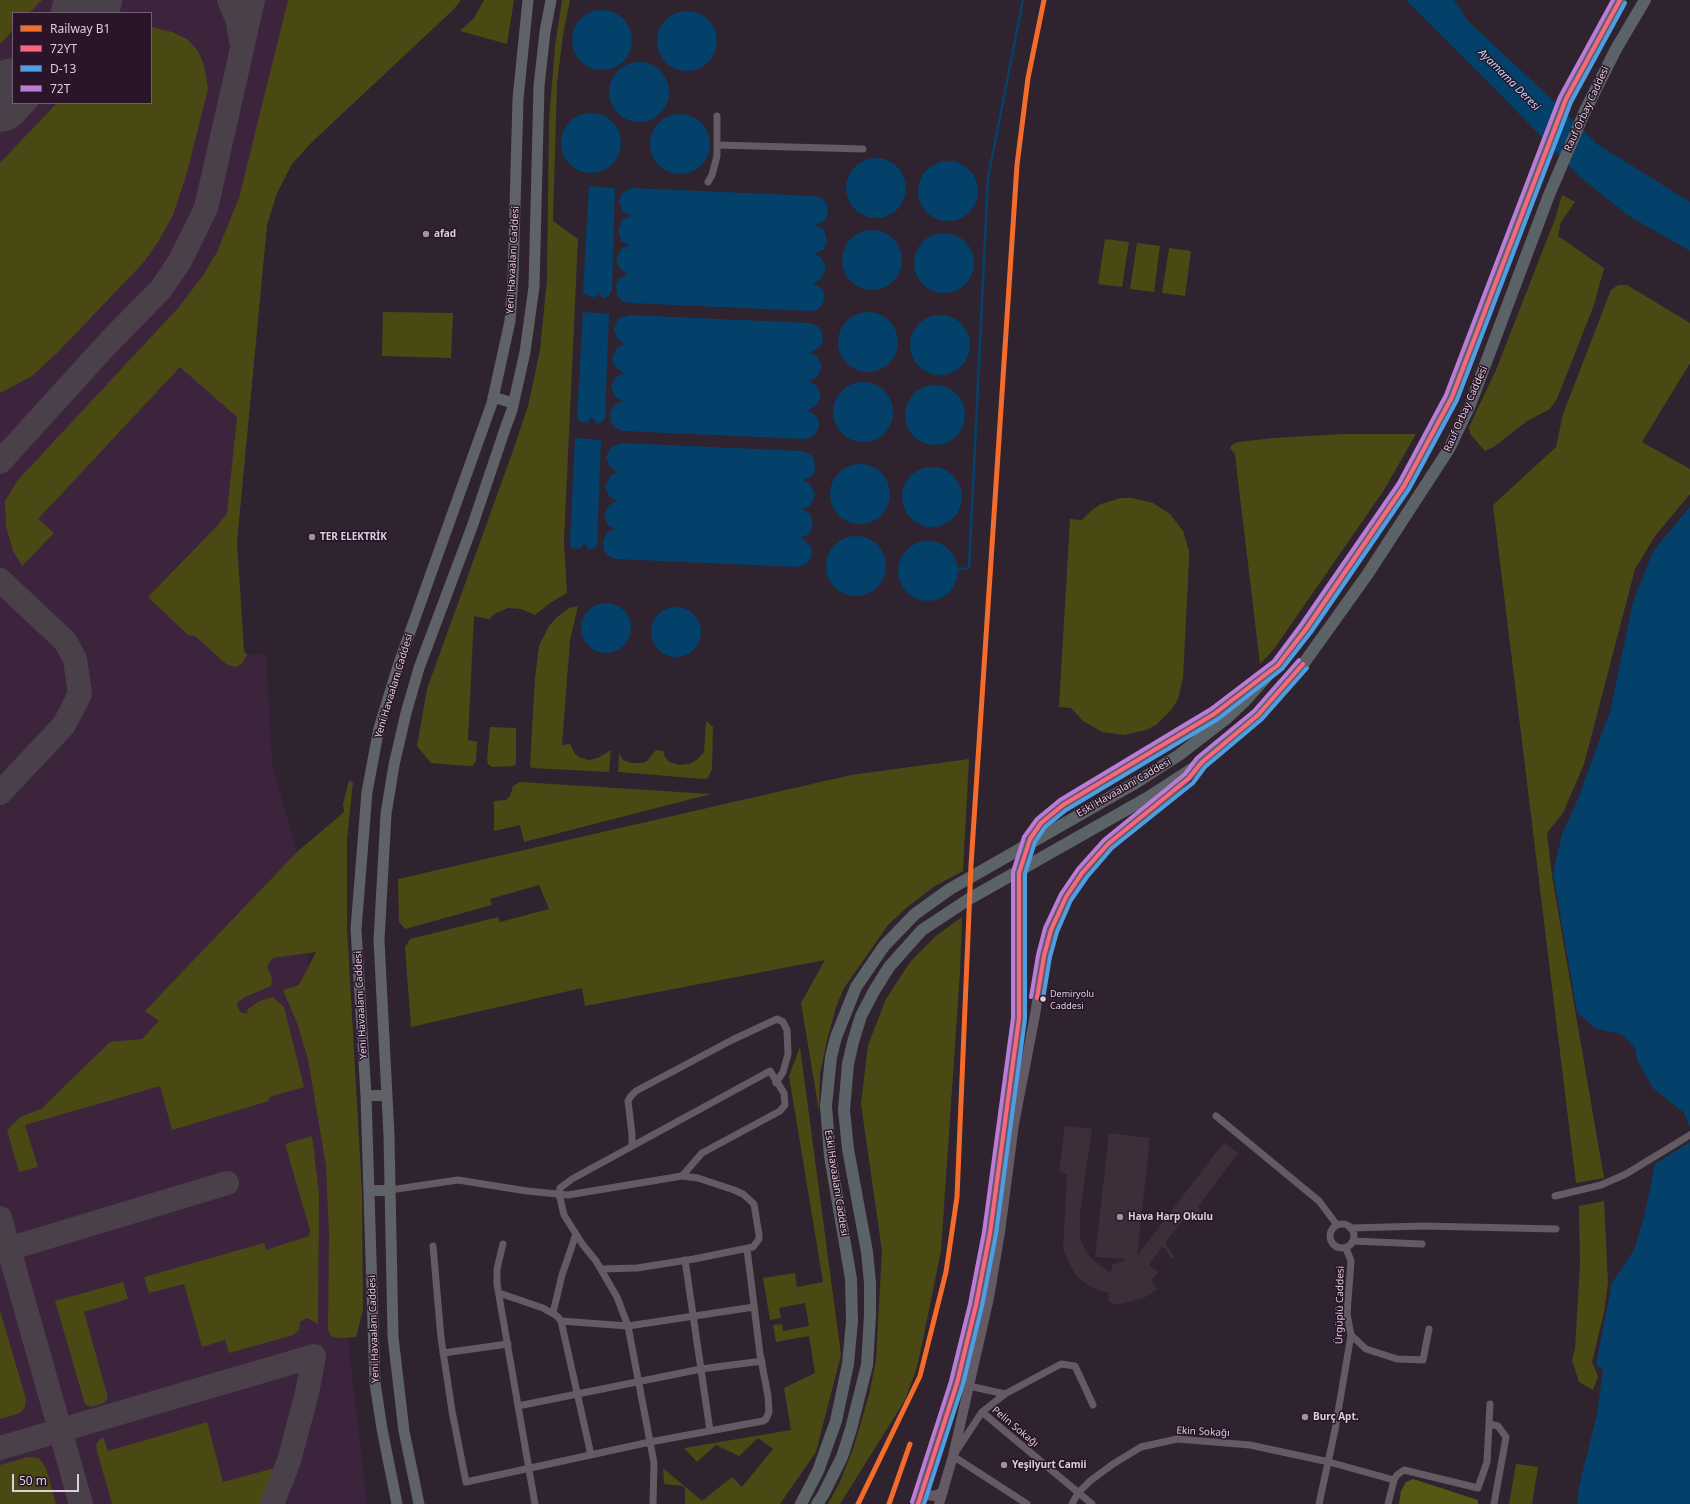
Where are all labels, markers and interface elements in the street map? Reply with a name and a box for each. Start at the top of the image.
legend [12,12,152,104]
text: Railway B1 [50,20,110,37]
text: 72YT [50,40,77,57]
water label: Ayamama Deresi [1475,46,1543,114]
text: D-13 [50,60,76,77]
street label: Rauf Orbay Caddesi [1562,64,1612,154]
text: 72T [50,80,70,97]
street label: Yeni Havaalanı Caddesi [504,206,522,314]
place label: afad [434,228,456,240]
marker: afad [421,229,431,239]
street label: Rauf Orbay Caddesi [1442,364,1490,454]
place label: TER ELEKTRİK [320,531,387,543]
marker: TER ELEKTRİK [307,532,317,542]
street label: Yeni Havaalanı Caddesi [372,632,416,740]
street label: Eski Havaalanı Caddesi [1075,756,1173,820]
street label: Yeni Havaalanı Caddesi [352,951,370,1059]
place label: Demiryolu Caddesi [1050,989,1094,1010]
marker: Demiryolu Caddesi [1038,994,1048,1004]
street label: Eski Havaalanı Caddesi [822,1129,850,1237]
place label: Hava Harp Okulu [1128,1211,1213,1223]
marker: Hava Harp Okulu [1115,1212,1125,1222]
street label: Ürgüplü Caddesi [1333,1266,1347,1344]
street label: Yeni Havaalanı Caddesi [366,1275,382,1383]
street label: Pelin Sokağı [989,1404,1041,1450]
place label: Burç Apt. [1313,1411,1359,1423]
marker: Burç Apt. [1300,1412,1310,1422]
street label: Ekin Sokağı [1176,1425,1230,1439]
place label: Yeşilyurt Camii [1012,1459,1086,1471]
marker: Yeşilyurt Camii [999,1460,1009,1470]
scale bar [14,1466,81,1492]
text: 50 m [19,1472,47,1489]

